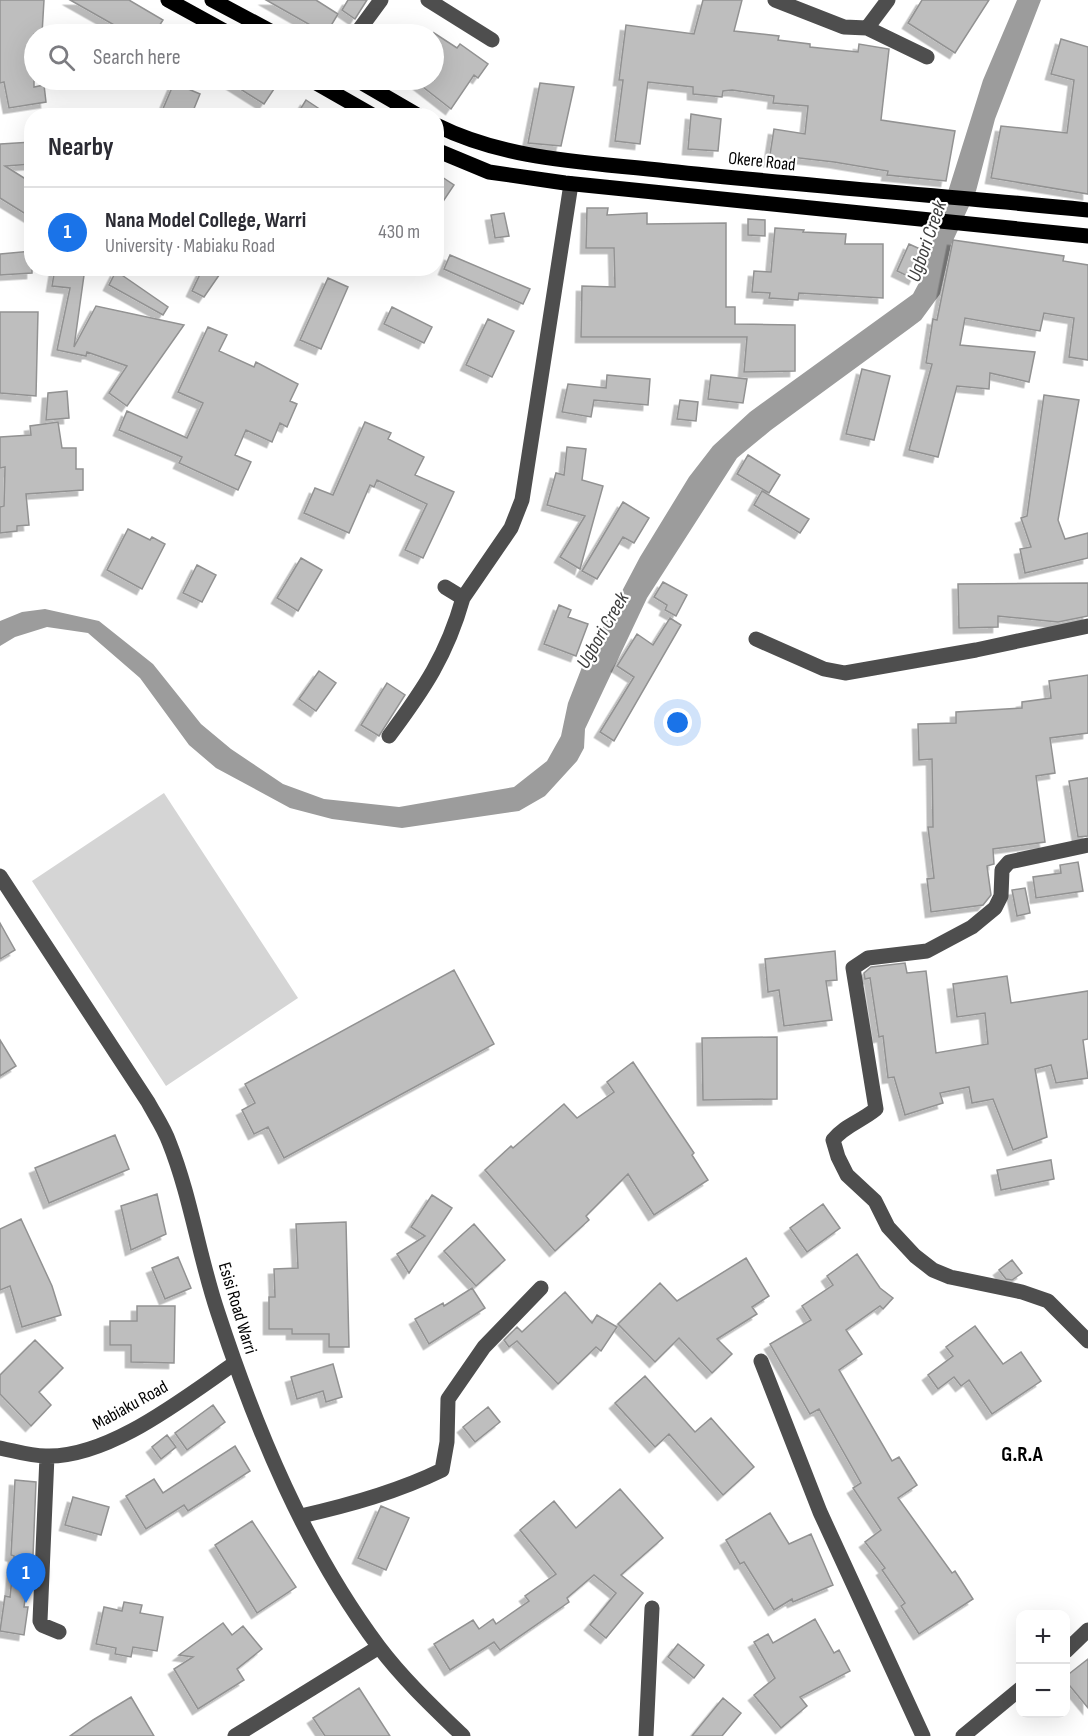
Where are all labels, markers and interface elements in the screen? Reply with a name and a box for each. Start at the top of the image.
search box [24,24,444,90]
icon: search [45,41,78,74]
text: Search here [93,44,180,71]
text: Nearby [48,132,114,163]
street label: Okere Road [727,148,797,175]
water label: Ugbori Creek [902,197,952,285]
text: Nana Model College, Warri [105,207,306,234]
text: 1 [64,220,71,244]
text: 430 m [378,220,420,244]
text: University · Mabiaku Road [105,234,275,258]
water label: Ugbori Creek [571,588,635,673]
your location [663,708,692,737]
street label: Esisi Road Warri [214,1260,261,1356]
street label: Mabiaku Road [89,1376,171,1435]
district label: G.R.A [1001,1442,1044,1467]
pin: 1 [6,1554,46,1603]
map controls [1016,1610,1070,1718]
button: + [1016,1610,1070,1664]
button: − [1016,1664,1070,1718]

